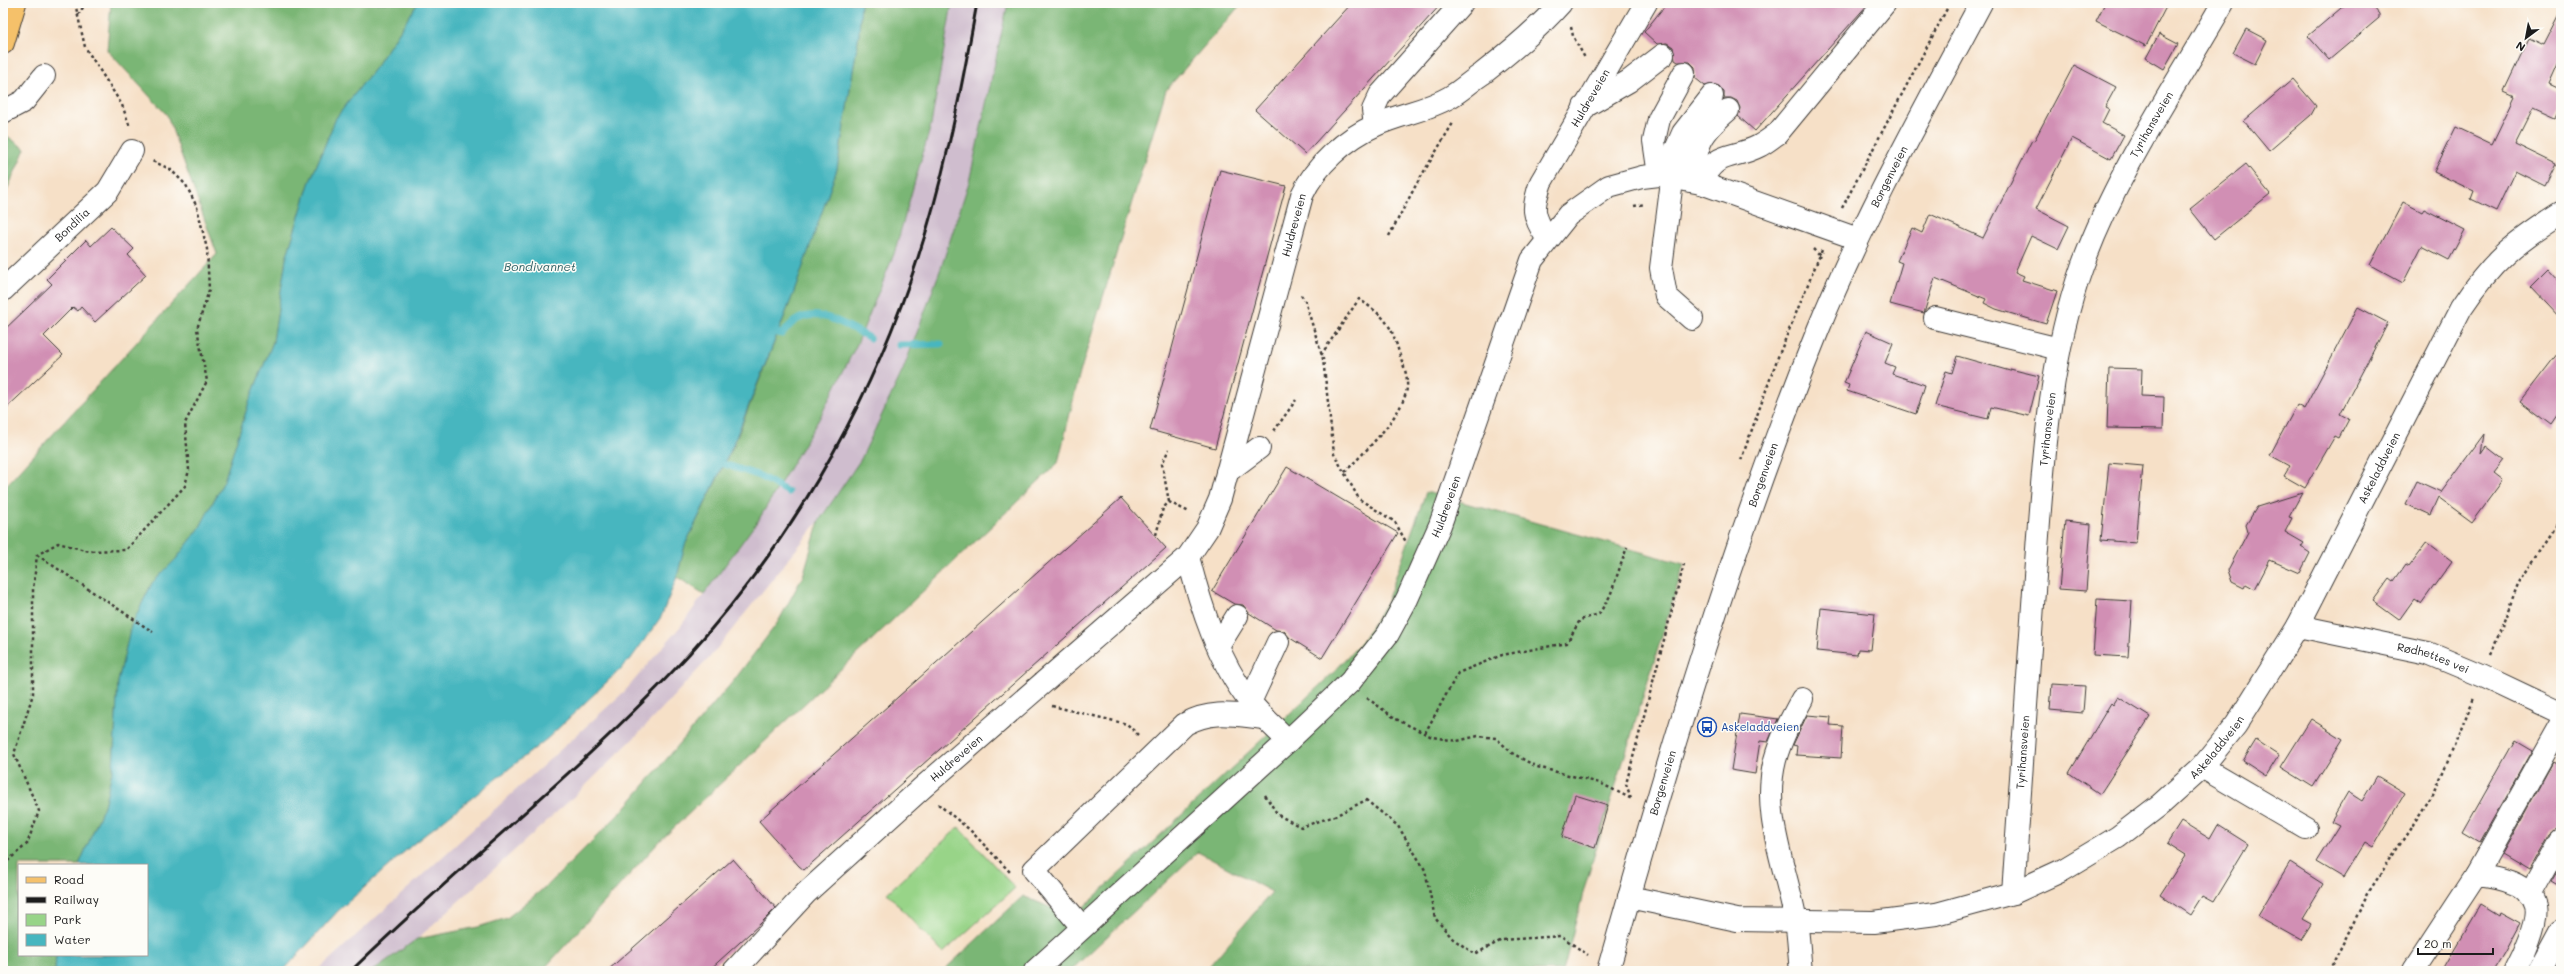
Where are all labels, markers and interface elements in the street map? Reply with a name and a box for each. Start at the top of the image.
north arrow [2506,18,2546,58]
text: N [2513,38,2528,55]
street label: Huldreveien [1567,66,1613,130]
street label: Tyrihansveien [2126,88,2176,160]
street label: Borgenveien [1867,143,1911,210]
street label: Huldreveien [1278,192,1309,258]
street label: Bondilia [51,204,93,245]
water label: Bondivannet [504,258,576,274]
street label: Tyrihansveien [2036,391,2059,467]
street label: Askeladdveien [2354,429,2403,506]
street label: Borgenveien [1744,440,1781,509]
street label: Huldreveien [1427,473,1464,540]
street label: Rødhettes vei [2396,639,2471,676]
street label: Askeladdveien [2186,713,2247,782]
street label: Tyrihansveien [2012,715,2032,790]
bus stop icon: Askeladdveien [1696,716,1718,738]
place label: Askeladdveien [1721,719,1799,734]
street label: Huldreveien [927,731,985,785]
street label: Borgenveien [1645,748,1679,817]
legend [18,864,148,956]
text: Road [54,871,84,887]
text: Railway [54,891,99,907]
text: Park [54,911,81,927]
scale bar [2418,930,2493,956]
text: Water [54,931,91,947]
text: 20 m [2424,935,2452,951]

